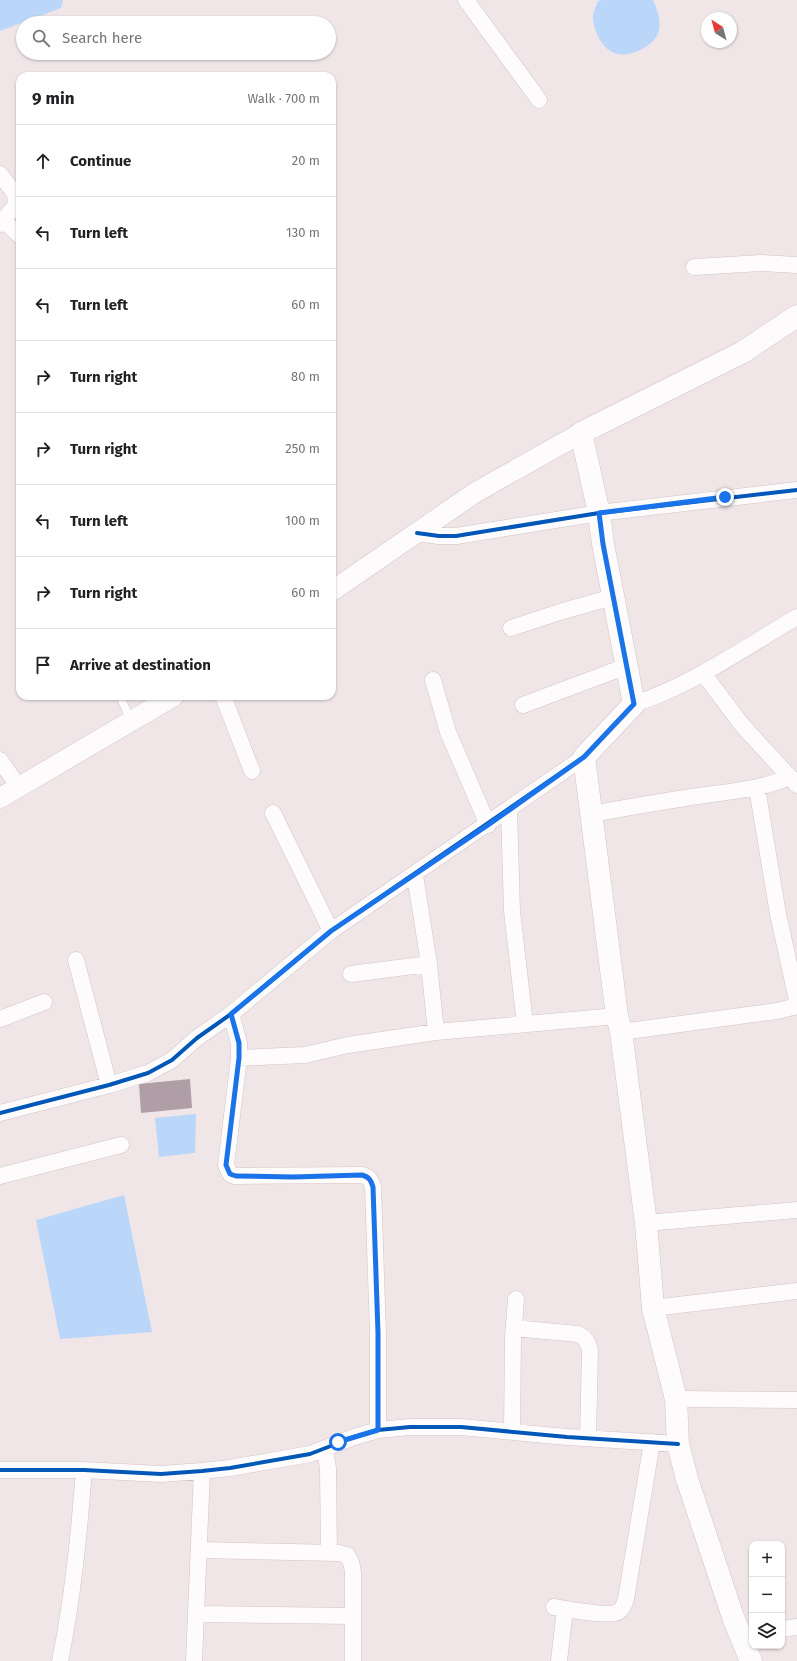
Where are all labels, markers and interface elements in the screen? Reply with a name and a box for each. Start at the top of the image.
north arrow [701,12,737,48]
search box [16,16,336,60]
icon: search [30,27,52,49]
text: Search here [62,29,142,47]
text: 9 min [32,88,75,109]
text: Walk · 700 m [248,91,320,106]
icon: ahead [32,150,54,172]
text: Continue [70,152,131,170]
text: 20 m [292,153,320,168]
icon: left [32,222,54,244]
text: Turn left [70,224,128,242]
text: 130 m [286,225,320,240]
icon: left [32,294,54,316]
text: Turn left [70,296,128,314]
text: 60 m [291,297,320,312]
icon: right [32,366,54,388]
text: Turn right [70,368,137,386]
text: 80 m [291,369,320,384]
icon: right [32,438,54,460]
text: Turn right [70,440,137,458]
text: 250 m [285,441,320,456]
route end [716,488,734,506]
icon: left [32,510,54,532]
text: Turn left [70,512,128,530]
text: 100 m [285,513,320,528]
icon: right [32,582,54,604]
text: Turn right [70,584,137,602]
text: 60 m [291,585,320,600]
icon: arrive [32,654,54,676]
text: Arrive at destination [70,656,211,674]
route start [329,1433,347,1451]
map controls [749,1541,785,1649]
button: + [749,1541,785,1577]
button: − [749,1577,785,1613]
button: layers [749,1613,785,1649]

